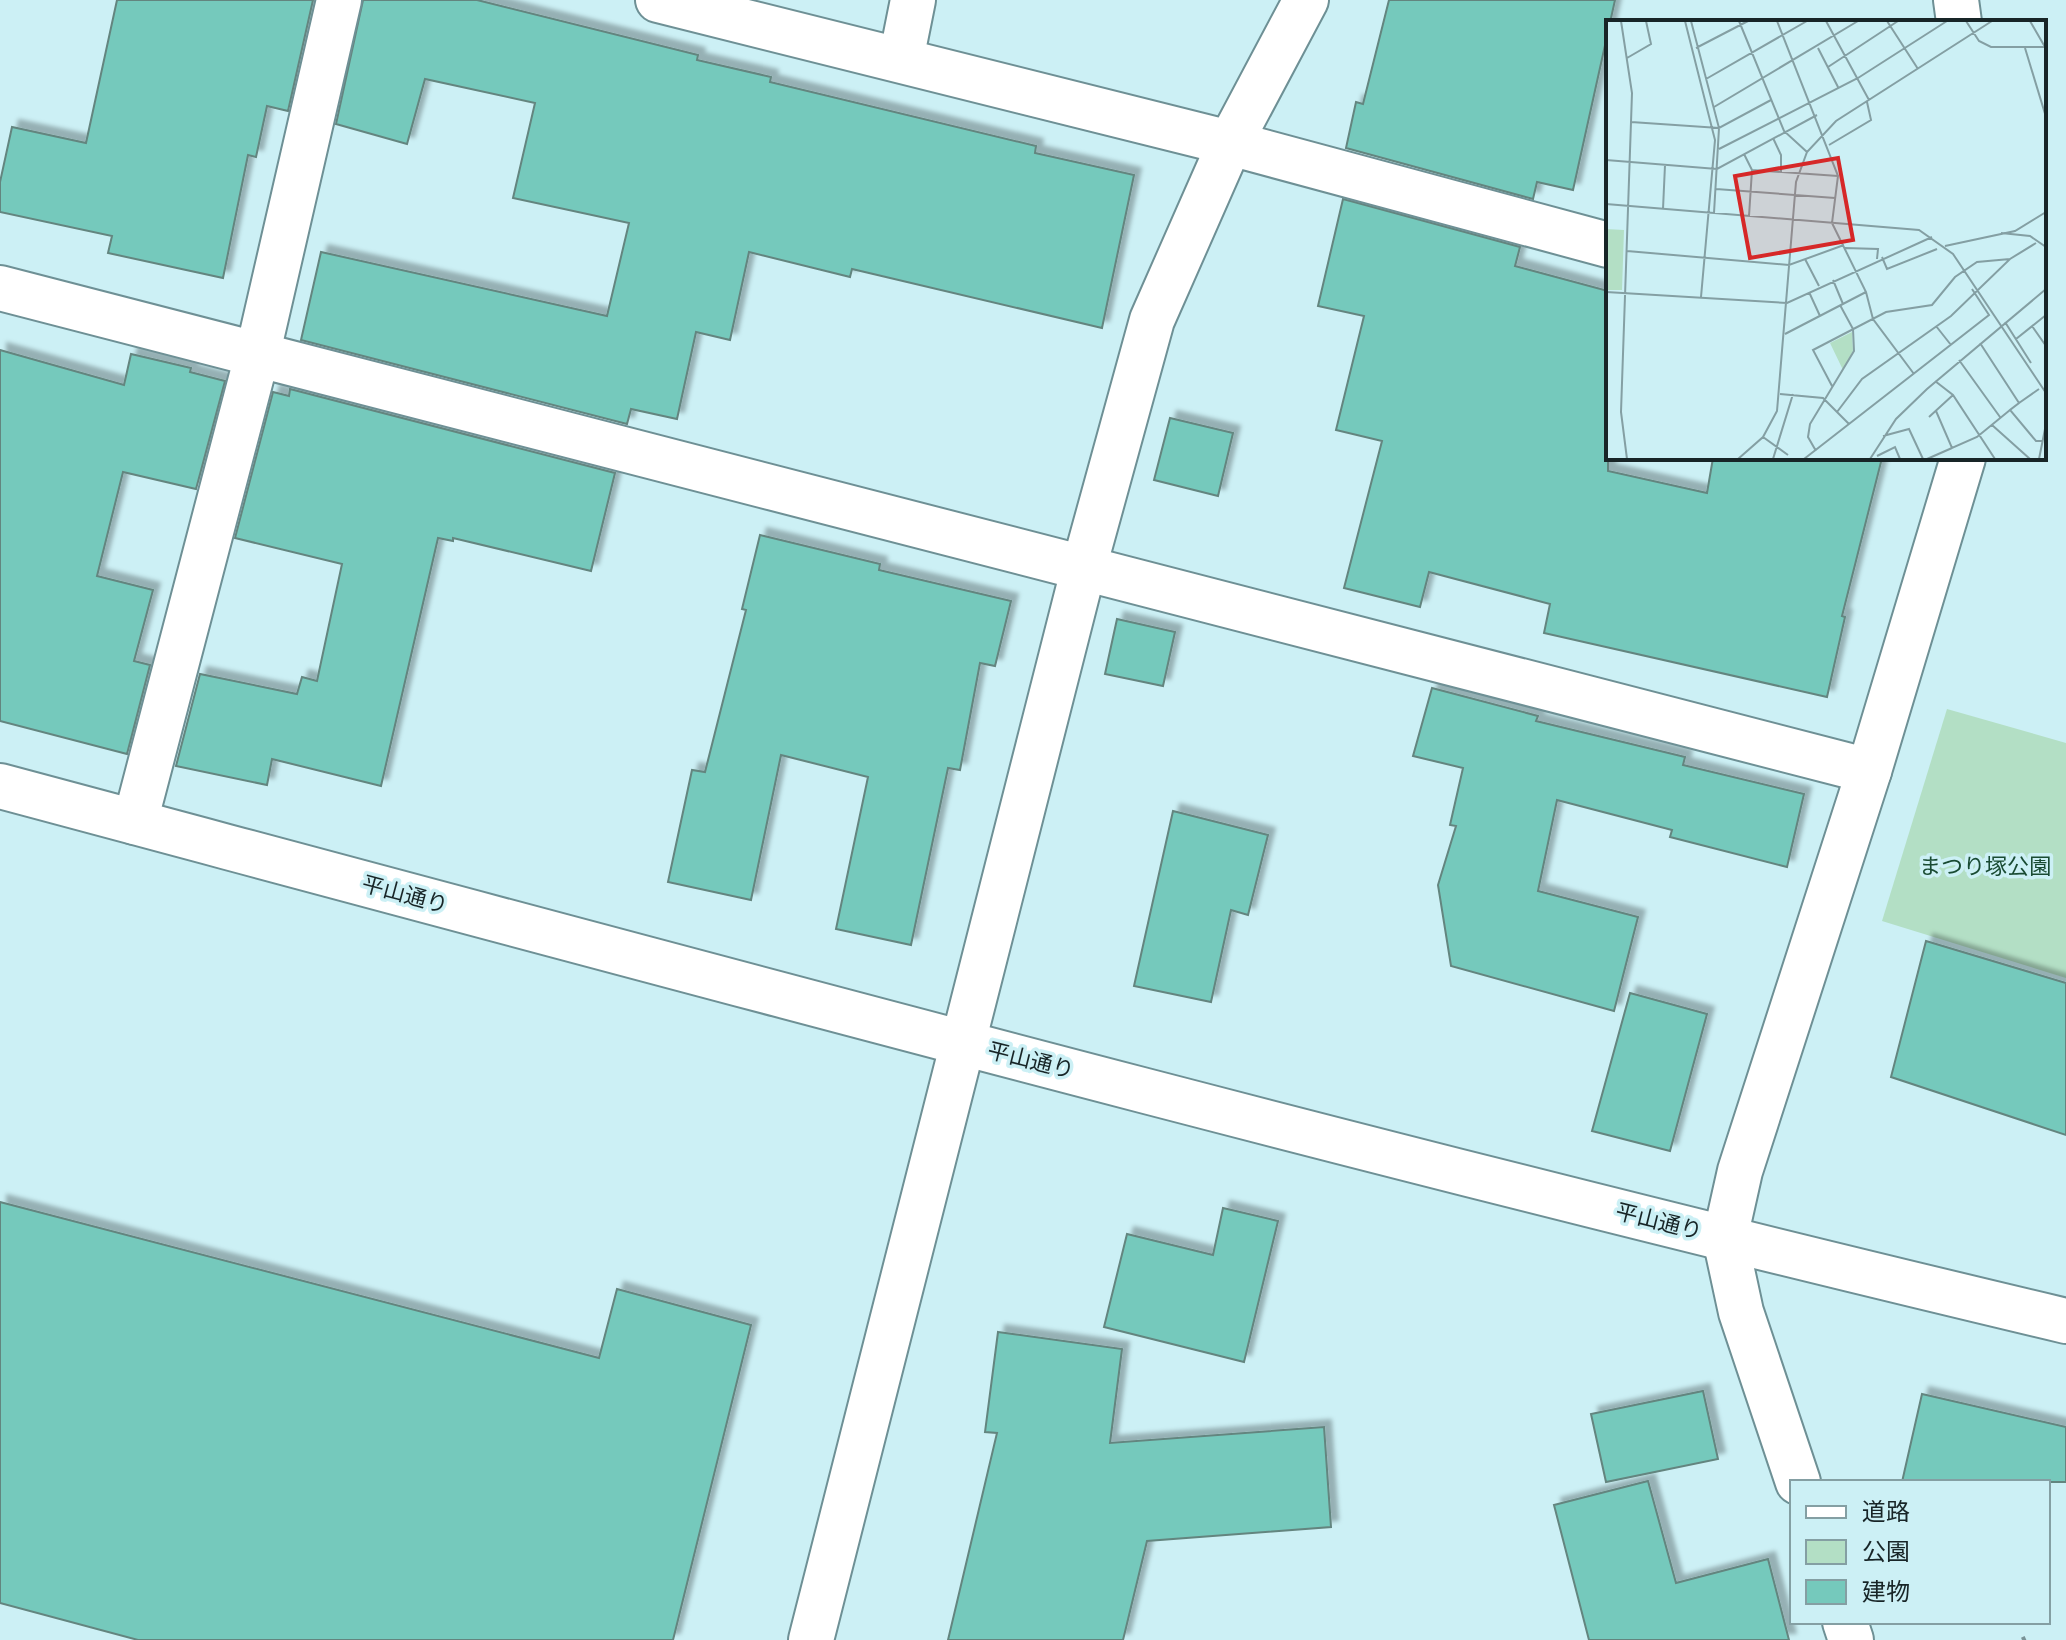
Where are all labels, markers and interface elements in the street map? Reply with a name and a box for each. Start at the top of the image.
inset map [1606,20,2046,460]
park label: まつり塚公園 [1919,849,2051,883]
street label: 平山通り [358,866,452,922]
street label: 平山通り [984,1033,1078,1087]
street label: 平山通り [1612,1194,1706,1248]
legend [1790,1480,2050,1624]
text: 道路 [1862,1493,1910,1529]
text: 公園 [1862,1533,1910,1569]
text: 建物 [1862,1573,1910,1609]

